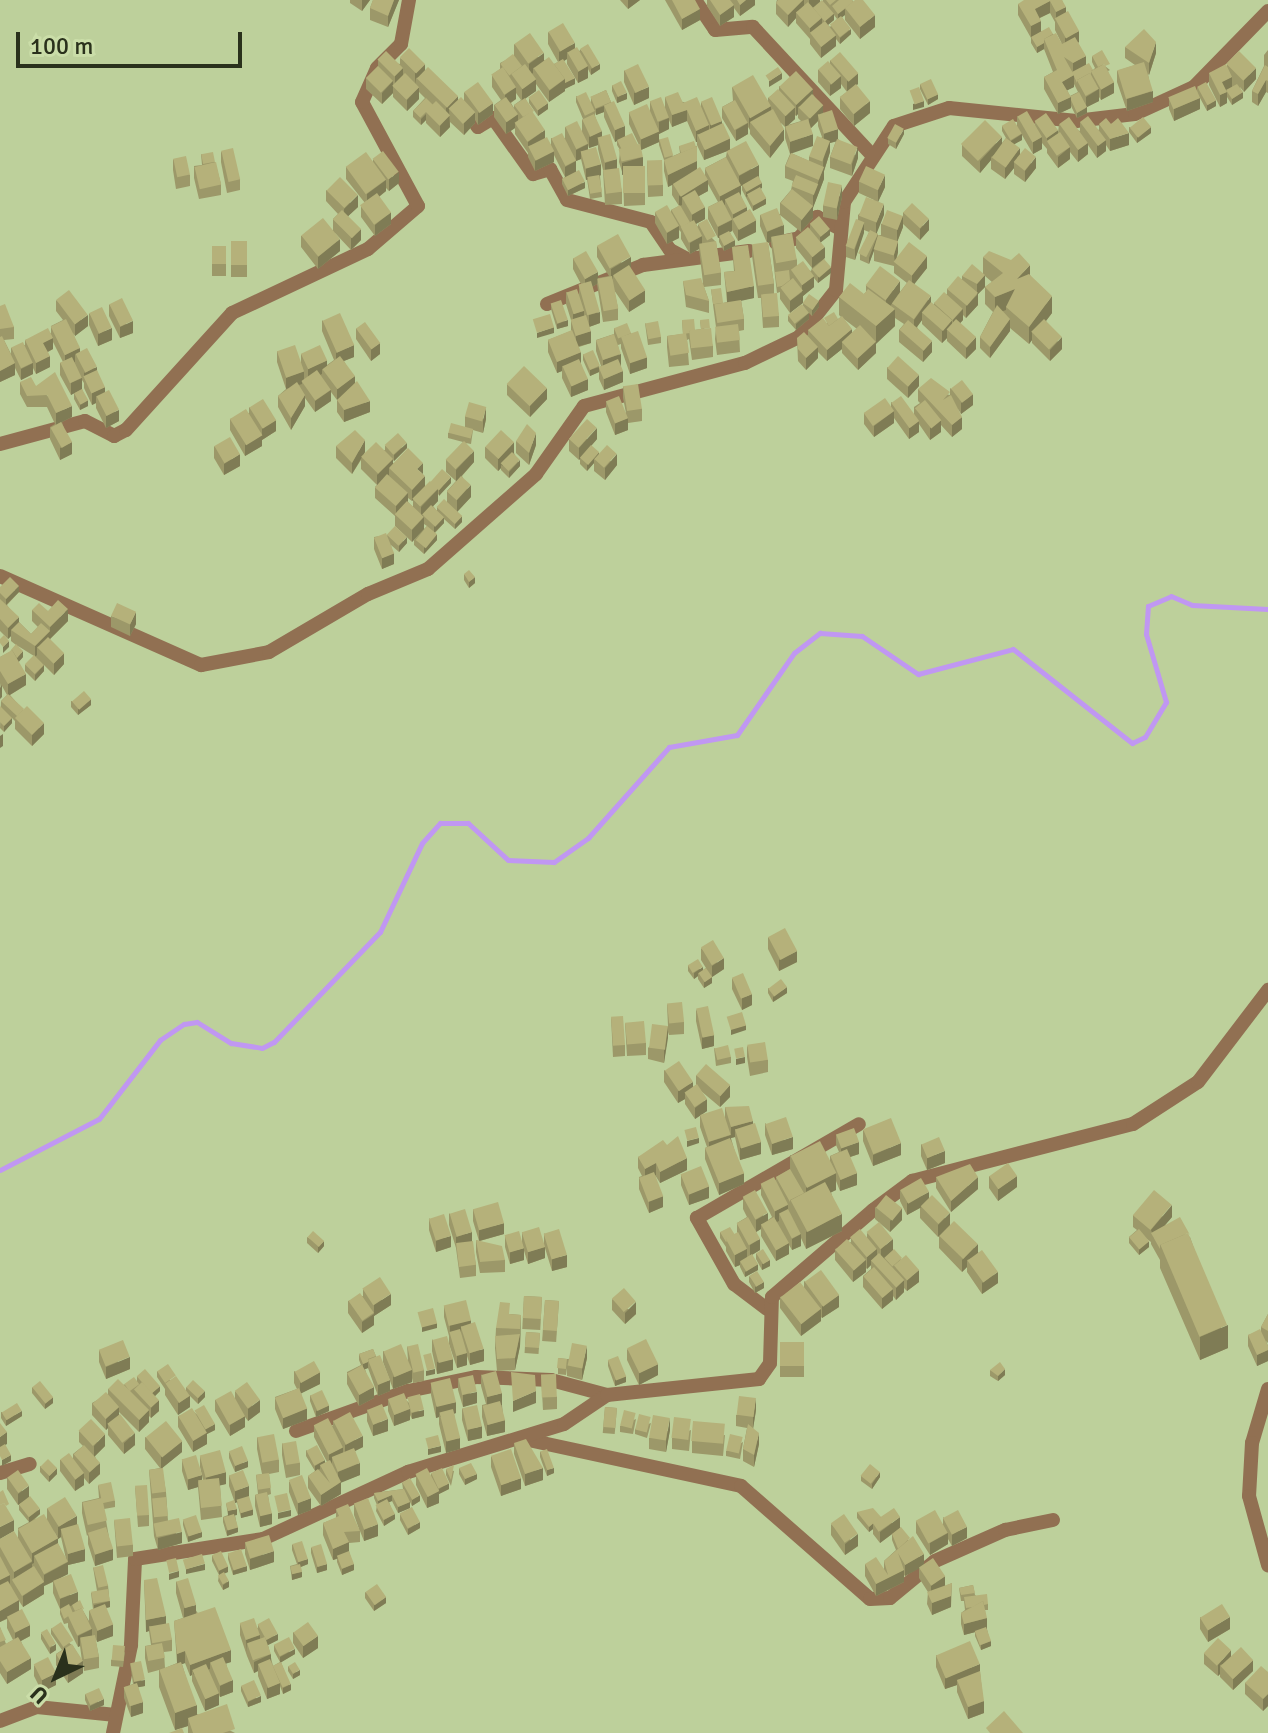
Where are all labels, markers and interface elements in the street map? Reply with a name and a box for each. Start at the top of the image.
scale bar [20,16,246,66]
text: 100 m [30,31,93,61]
north arrow [16,1637,96,1717]
text: U [25,1680,54,1710]

